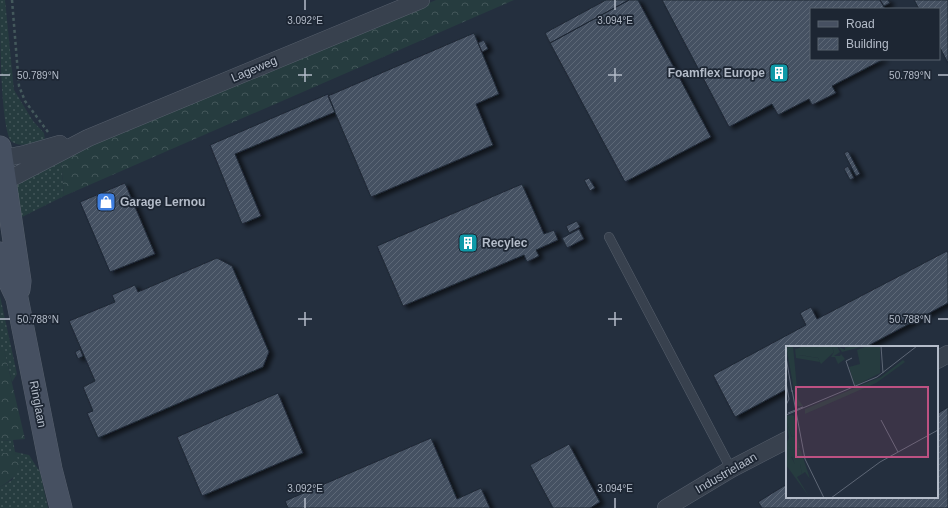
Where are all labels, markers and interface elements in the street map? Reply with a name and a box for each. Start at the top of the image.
legend [810,8,940,60]
text: 3.092°E [287,15,323,26]
text: 3.094°E [597,15,633,26]
text: Road [846,17,875,31]
text: Building [846,37,889,51]
street label: Lageweg [229,53,279,85]
building icon: Foamflex Europe [768,62,790,84]
place label: Foamflex Europe [668,66,765,80]
text: 50.789°N [17,70,59,81]
text: 50.789°N [889,70,931,81]
shop icon: Garage Lernou [95,191,117,213]
place label: Garage Lernou [120,195,205,209]
building icon: Recylec [457,232,479,254]
place label: Recylec [482,236,528,250]
text: 50.788°N [17,314,59,325]
text: 50.788°N [889,314,931,325]
inset map [786,346,938,498]
street label: Ringlaan [27,379,49,429]
street label: Industrielaan [693,450,759,496]
text: 3.092°E [287,483,323,494]
text: 3.094°E [597,483,633,494]

